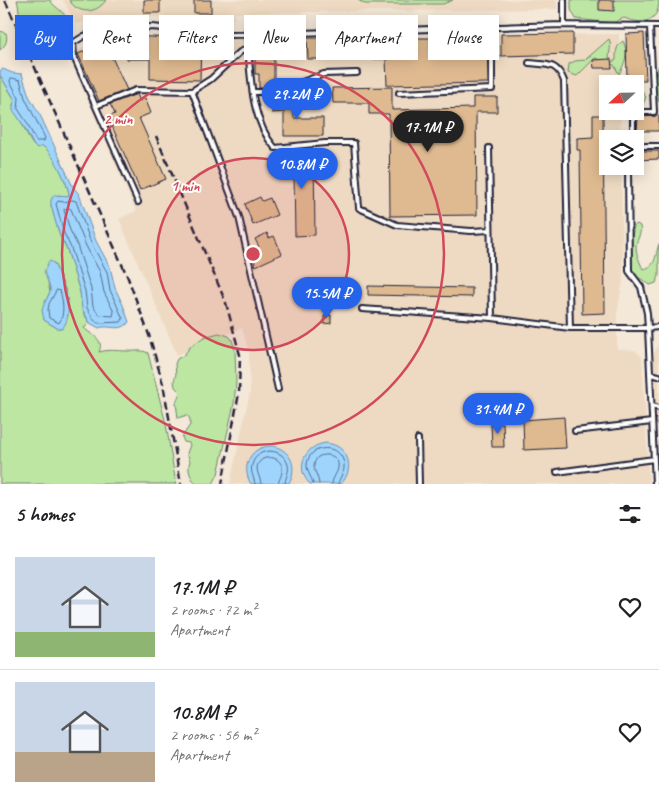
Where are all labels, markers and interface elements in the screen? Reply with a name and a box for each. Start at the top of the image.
chip: Buy [15,15,73,60]
chip: Rent [83,15,149,60]
chip: Filters [159,15,234,60]
chip: New [244,15,306,60]
chip: Apartment [316,15,418,60]
chip: House [428,15,499,60]
north arrow [599,75,644,120]
map controls [599,75,644,175]
pin: 29.2M ₽ [251,78,343,120]
text: 29.2M ₽ [273,84,321,104]
text: 2 min [104,110,133,129]
pin: 17.1M ₽ [382,110,474,153]
text: 17.1M ₽ [404,117,452,137]
button: layers [599,130,644,175]
pin: 10.8M ₽ [256,148,348,190]
text: 10.8M ₽ [278,154,326,174]
text: 1 min [171,177,200,196]
centre of rings [244,245,262,263]
pin: 15.5M ₽ [281,276,373,319]
text: 15.5M ₽ [303,283,351,303]
pin: 31.4M ₽ [452,392,544,435]
text: 31.4M ₽ [474,399,522,419]
icon: filters [616,500,644,528]
text: 5 homes [15,501,74,527]
text: 17.1M ₽ [170,574,234,600]
icon: home [55,577,115,637]
icon: heart [616,593,644,621]
text: 2 rooms · 72 m² [170,600,256,620]
text: Apartment [170,620,229,640]
text: 10.8M ₽ [170,699,234,725]
icon: home [55,702,115,762]
icon: heart [616,718,644,746]
text: 2 rooms · 56 m² [170,725,256,745]
text: Apartment [170,745,229,765]

